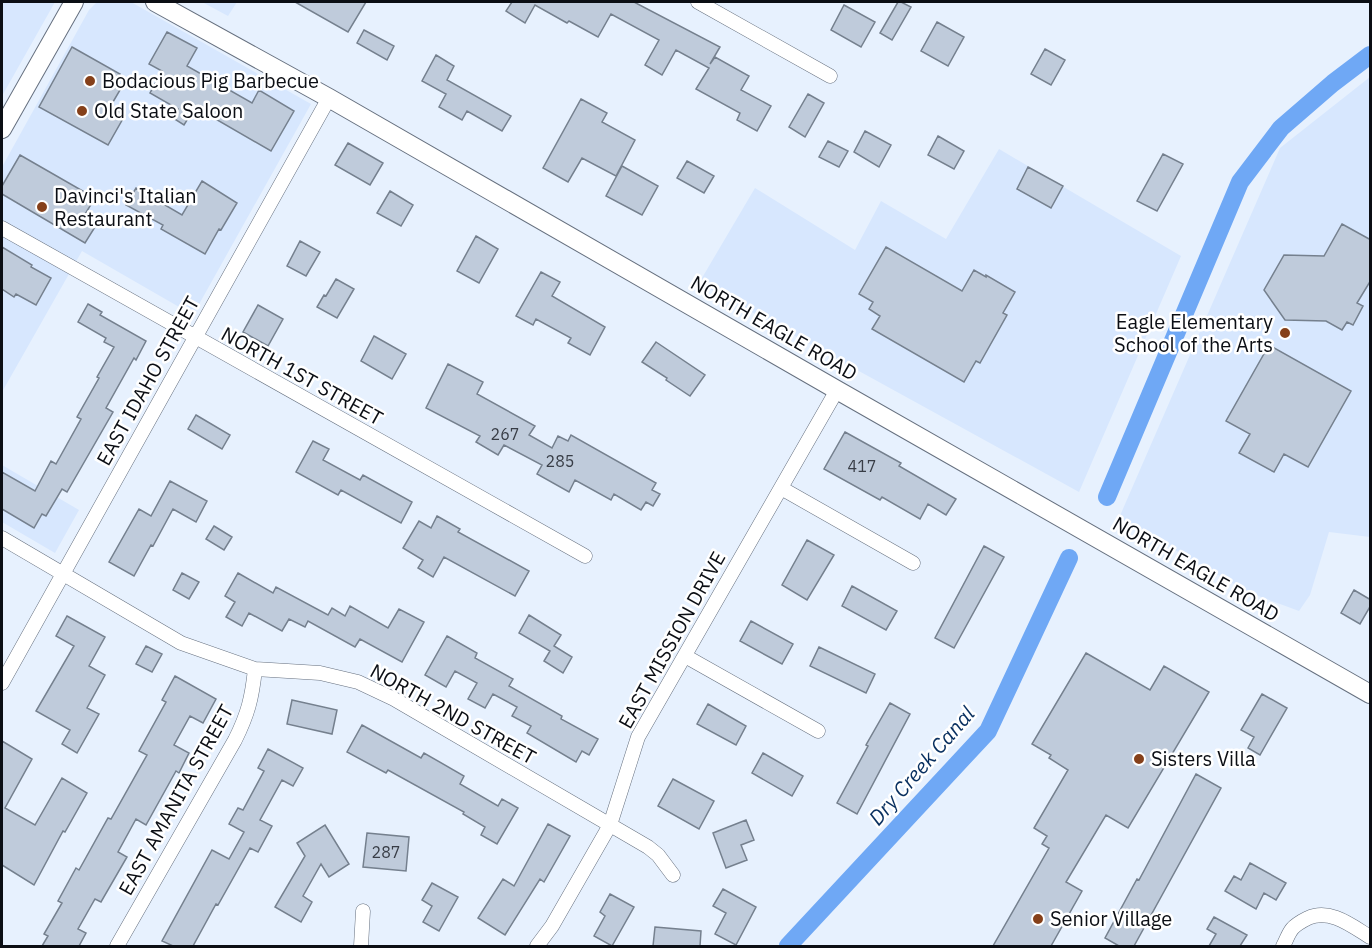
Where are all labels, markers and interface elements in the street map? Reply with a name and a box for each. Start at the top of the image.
place label: Bodacious Pig Barbecue [102,67,319,94]
marker: Bodacious Pig Barbecue [83,74,97,88]
place label: Old State Saloon [94,97,243,124]
marker: Old State Saloon [75,104,89,118]
place label: Davinci's Italian Restaurant [54,182,197,232]
marker: Davinci's Italian Restaurant [35,200,49,214]
street label: NORTH EAGLE ROAD [686,269,862,386]
street label: EAST IDAHO STREET [90,291,205,470]
place label: Eagle Elementary School of the Arts [1114,308,1273,358]
street label: NORTH 1ST STREET [217,320,388,431]
marker: Eagle Elementary School of the Arts [1278,326,1292,340]
house number: 267 [491,424,519,444]
house number: 285 [546,451,574,471]
house number: 417 [848,456,876,476]
street label: NORTH EAGLE ROAD [1108,510,1284,627]
street label: EAST MISSION DRIVE [612,546,731,733]
street label: NORTH 2ND STREET [366,657,541,770]
street label: EAST AMANITA STREET [112,700,239,900]
water label: Dry Creek Canal [862,700,981,831]
place label: Sisters Villa [1151,745,1256,772]
marker: Sisters Villa [1132,752,1146,766]
house number: 287 [372,842,400,862]
place label: Senior Village [1050,905,1172,932]
marker: Senior Village [1031,912,1045,926]

